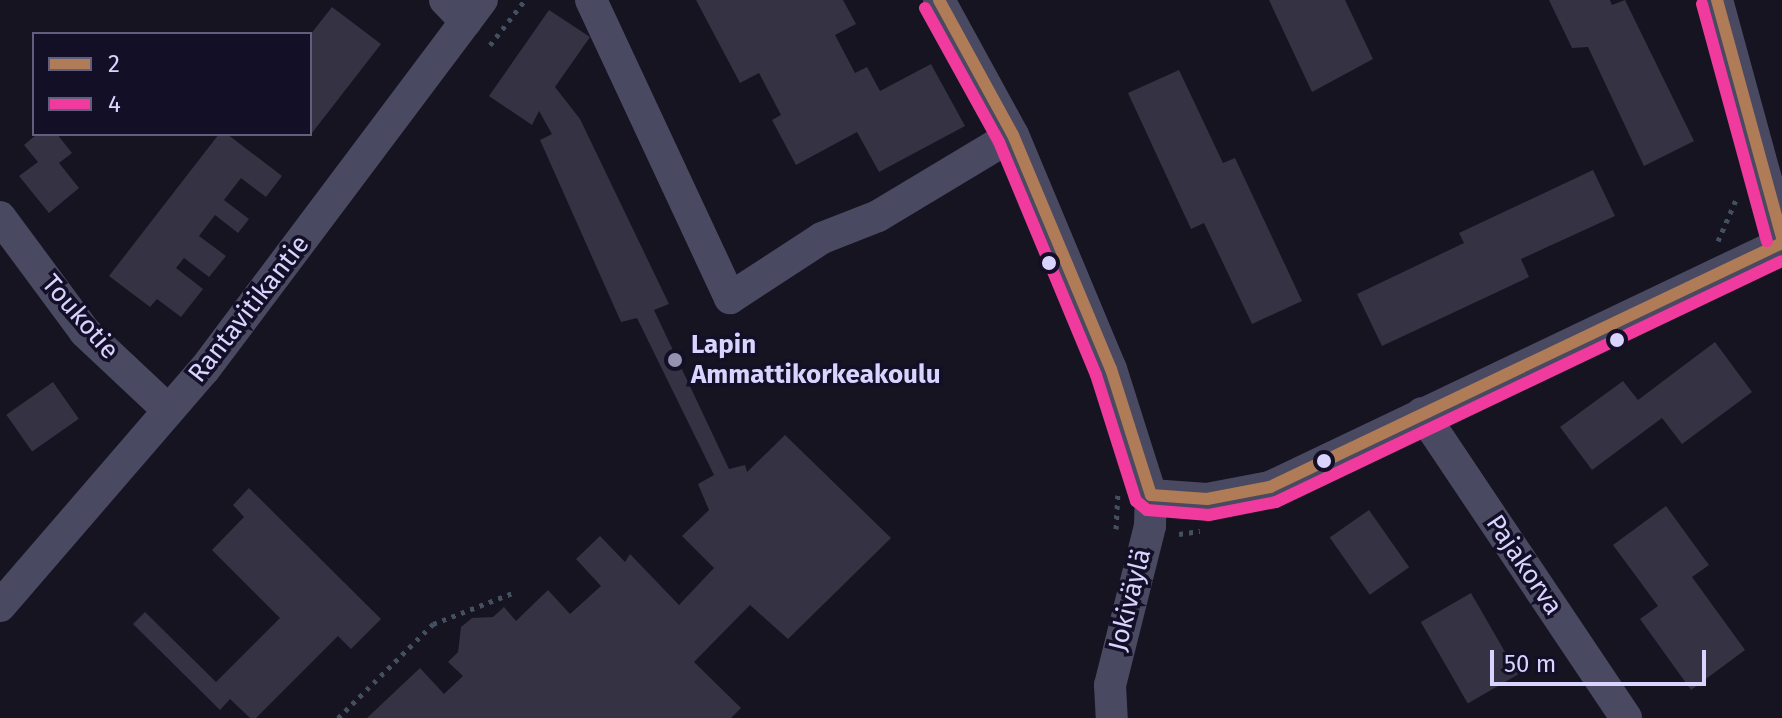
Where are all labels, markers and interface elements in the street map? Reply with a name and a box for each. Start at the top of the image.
legend [32,32,312,136]
text: 2 [108,50,120,78]
text: 4 [108,90,121,118]
street label: Rantavitikantie [182,229,316,389]
unlabelled marker [1041,255,1057,271]
street label: Toukotie [35,268,125,366]
place label: Lapin Ammattikorkeakoulu [691,329,941,390]
unlabelled marker [1609,332,1625,348]
marker: Lapin Ammattikorkeakoulu [666,351,684,369]
unlabelled marker [1316,453,1332,469]
street label: Pajakorva [1479,509,1569,621]
street label: Jokiväylä [1102,546,1158,654]
scale bar [1494,634,1710,684]
text: 50 m [1504,650,1556,678]

